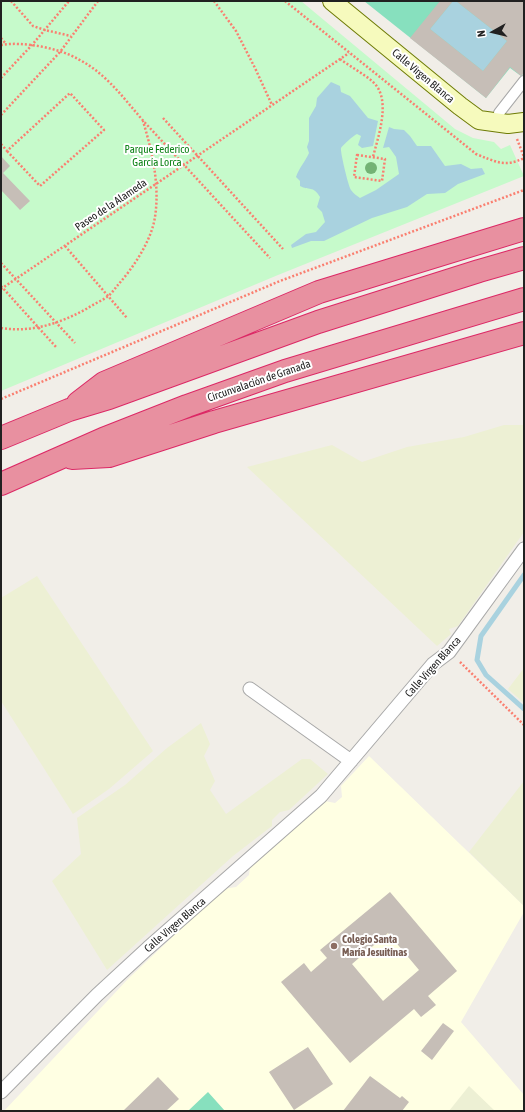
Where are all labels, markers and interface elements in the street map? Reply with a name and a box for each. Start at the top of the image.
north arrow [473,12,513,52]
text: N [475,30,488,38]
street label: Calle Virgen Blanca [389,46,457,106]
park label: Parque Federico García Lorca [125,143,189,169]
street label: Paseo de la Alameda [73,176,149,234]
street label: Circunvalación de Granada [206,357,312,405]
street label: Calle Virgen Blanca [402,634,464,700]
street label: Calle Virgen Blanca [142,895,208,955]
place label: Colegio Santa María Jesuitinas [342,933,407,959]
marker: Colegio Santa María Jesuitinas [329,941,339,951]

